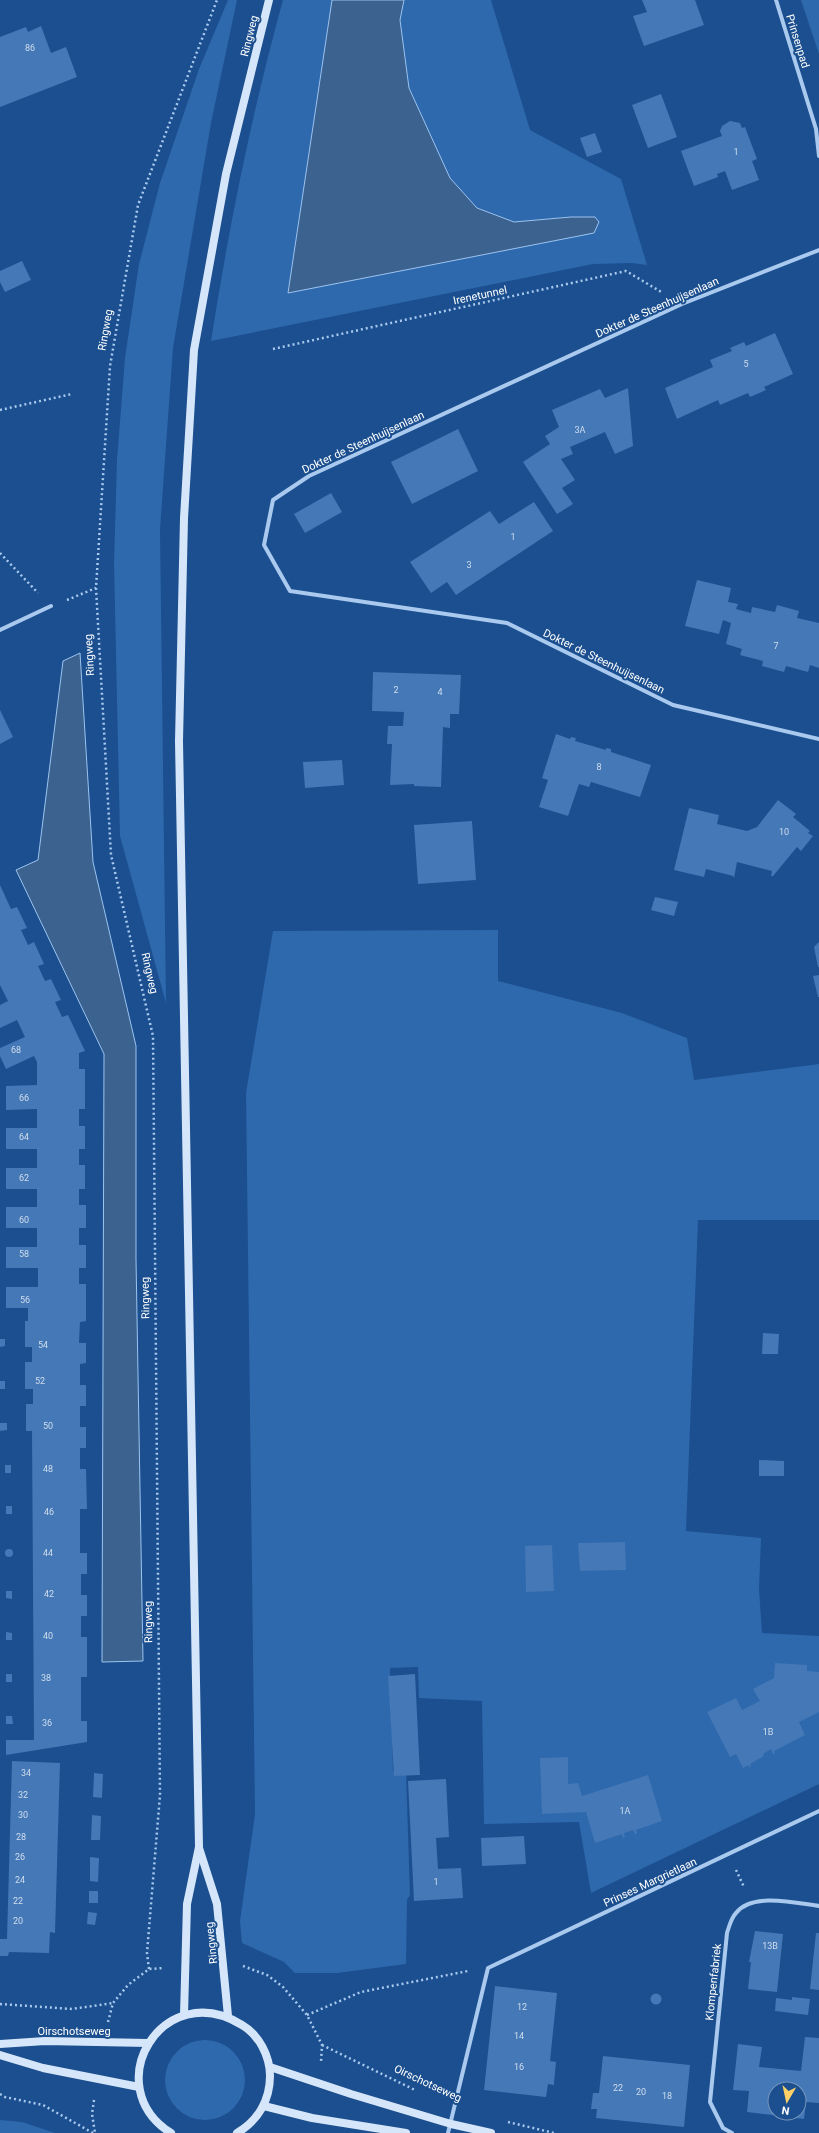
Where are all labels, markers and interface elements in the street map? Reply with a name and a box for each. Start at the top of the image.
street label: Prinsenpad [783,13,812,70]
street label: Ringweg [238,14,261,58]
house number: 86 [25,43,35,53]
house number: 1 [733,147,739,157]
street label: Dokter de Steenhuijsenlaan [594,274,721,341]
street label: Irenetunnel [452,283,508,308]
street label: Ringweg [95,308,116,352]
house number: 5 [743,359,749,369]
street label: Dokter de Steenhuijsenlaan [300,408,426,477]
house number: 3A [575,425,586,435]
house number: 1 [510,532,516,542]
house number: 3 [466,560,472,570]
street label: Dokter de Steenhuijsenlaan [541,626,667,697]
street label: Ringweg [82,634,97,676]
house number: 7 [773,641,779,651]
house number: 2 [393,685,399,695]
house number: 4 [437,687,443,697]
house number: 8 [596,762,602,772]
house number: 10 [779,827,789,837]
street label: Ringweg [138,951,161,995]
house number: 68 [11,1045,21,1055]
house number: 66 [19,1093,29,1103]
house number: 64 [19,1132,29,1142]
house number: 62 [19,1173,29,1183]
house number: 60 [19,1215,29,1225]
house number: 58 [19,1249,29,1259]
street label: Ringweg [139,1277,152,1319]
house number: 56 [20,1295,30,1305]
house number: 54 [38,1340,48,1350]
house number: 52 [35,1376,45,1386]
house number: 50 [43,1421,53,1431]
house number: 48 [43,1464,53,1474]
house number: 46 [44,1507,54,1517]
house number: 44 [43,1548,53,1558]
house number: 42 [44,1589,54,1599]
street label: Ringweg [142,1601,155,1643]
house number: 40 [43,1631,53,1641]
house number: 38 [41,1673,51,1683]
house number: 36 [42,1718,52,1728]
house number: 1B [763,1727,774,1737]
house number: 34 [21,1768,31,1778]
house number: 32 [18,1790,28,1800]
house number: 1A [620,1806,631,1816]
house number: 30 [18,1810,28,1820]
house number: 28 [16,1832,26,1842]
house number: 26 [15,1852,25,1862]
street label: Prinses Margrietlaan [602,1855,699,1910]
house number: 24 [15,1875,25,1885]
house number: 1 [433,1877,439,1887]
house number: 22 [13,1896,23,1906]
house number: 20 [13,1916,23,1926]
street label: Ringweg [203,1921,220,1965]
house number: 13B [762,1941,778,1951]
street label: Klompenfabriek [703,1942,724,2021]
house number: 12 [517,2002,527,2012]
street label: Oirschotseweg [37,2025,111,2038]
house number: 14 [514,2031,524,2041]
street label: Oirschotseweg [392,2062,464,2105]
house number: 16 [514,2062,524,2072]
north arrow [767,2081,807,2121]
house number: 22 [613,2083,623,2093]
house number: 20 [636,2087,646,2097]
house number: 18 [662,2091,672,2101]
text: N [780,2103,790,2117]

